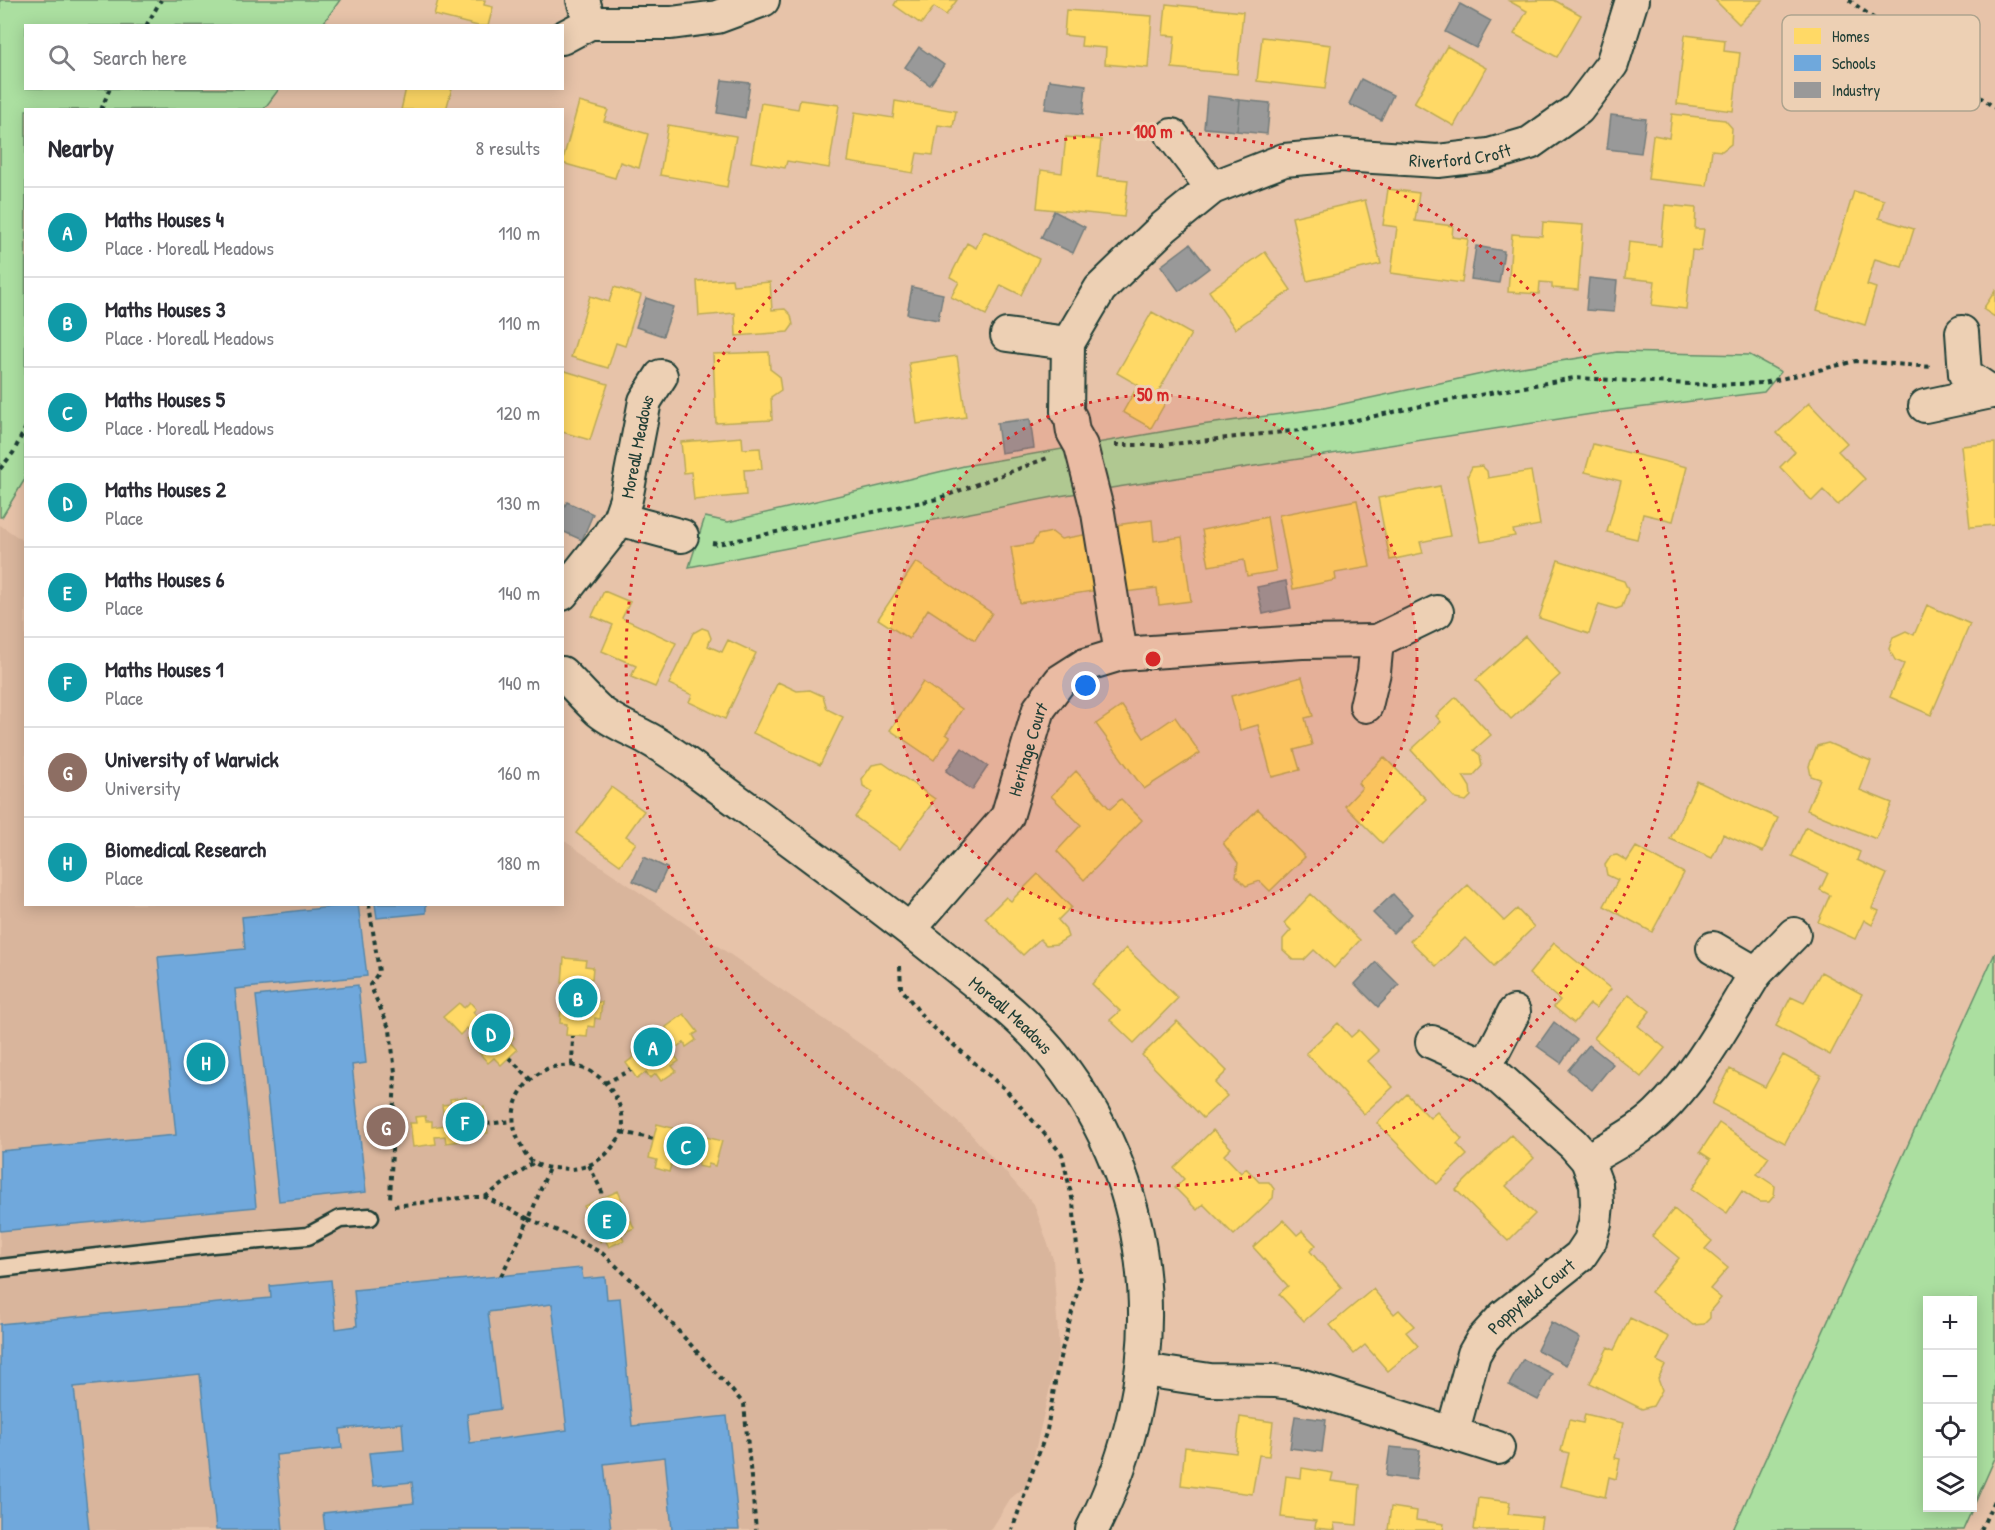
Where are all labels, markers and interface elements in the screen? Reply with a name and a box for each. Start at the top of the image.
legend [1782,15,1980,111]
search box [24,24,564,90]
text: Homes [1832,25,1869,47]
icon: search [45,41,78,74]
text: Search here [93,42,187,72]
text: Schools [1832,52,1876,74]
text: Industry [1832,79,1880,101]
text: 100 m [1133,119,1173,144]
text: Nearby [48,130,114,165]
text: 8 results [475,134,540,161]
street label: Riverford Croft [1408,137,1514,174]
text: Maths Houses 4 [105,204,224,234]
text: A [63,219,72,246]
text: 110 m [498,219,540,246]
text: Place · Moreall Meadows [105,234,274,261]
text: Maths Houses 3 [105,294,226,324]
text: B [62,309,73,336]
text: 110 m [498,309,540,336]
text: Place · Moreall Meadows [105,324,274,351]
text: 50 m [1137,382,1169,407]
text: Maths Houses 5 [105,384,225,414]
street label: Moreall Meadows [614,388,659,500]
text: C [62,399,73,426]
text: 120 m [496,399,540,426]
text: Place · Moreall Meadows [105,414,274,441]
text: Maths Houses 2 [105,474,226,504]
text: D [63,489,72,516]
text: 130 m [497,489,540,516]
text: Place [105,504,144,531]
text: Maths Houses 6 [105,564,225,594]
text: E [63,579,72,606]
text: 140 m [498,579,540,606]
text: Place [105,594,144,621]
centre of rings [1143,649,1163,669]
text: Maths Houses 1 [105,654,224,684]
text: F [64,669,71,696]
text: 140 m [498,669,540,696]
your location [1071,671,1100,700]
text: Place [105,684,144,711]
street label: Heritage Court [1001,696,1053,799]
text: University of Warwick [105,744,279,774]
text: G [63,759,72,786]
text: 160 m [498,759,540,786]
text: University [105,774,181,801]
text: Biomedical Research [105,834,266,864]
text: H [63,849,72,876]
text: 180 m [497,849,540,876]
text: Place [105,864,144,891]
street label: Moreall Meadows [964,970,1059,1059]
pin: B [558,976,598,1020]
pin: D [472,1010,510,1056]
pin: A [634,1024,672,1070]
pin: H [186,1040,226,1084]
pin: F [446,1100,484,1144]
pin: G [366,1104,406,1150]
pin: C [666,1124,706,1168]
pin: E [588,1198,626,1242]
street label: Poppyfield Court [1481,1252,1580,1339]
map controls [1923,1296,1977,1512]
button: + [1923,1296,1977,1350]
button: − [1923,1350,1977,1404]
button: locate [1923,1404,1977,1458]
button: layers [1923,1458,1977,1512]

